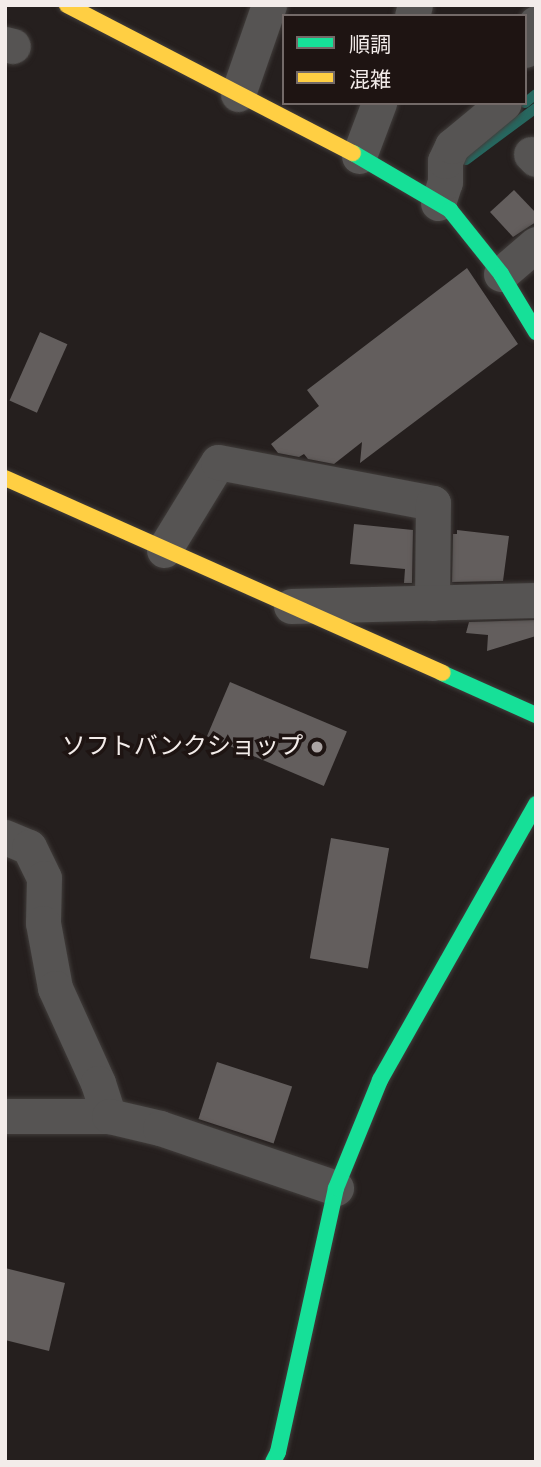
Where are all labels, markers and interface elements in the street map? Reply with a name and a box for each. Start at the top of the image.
legend [282,14,527,105]
text: 順調 [349,33,391,58]
text: 混雑 [349,68,391,93]
place label: ソフトバンクショップ [63,733,303,761]
marker: ソフトバンクショップ [309,739,325,755]

